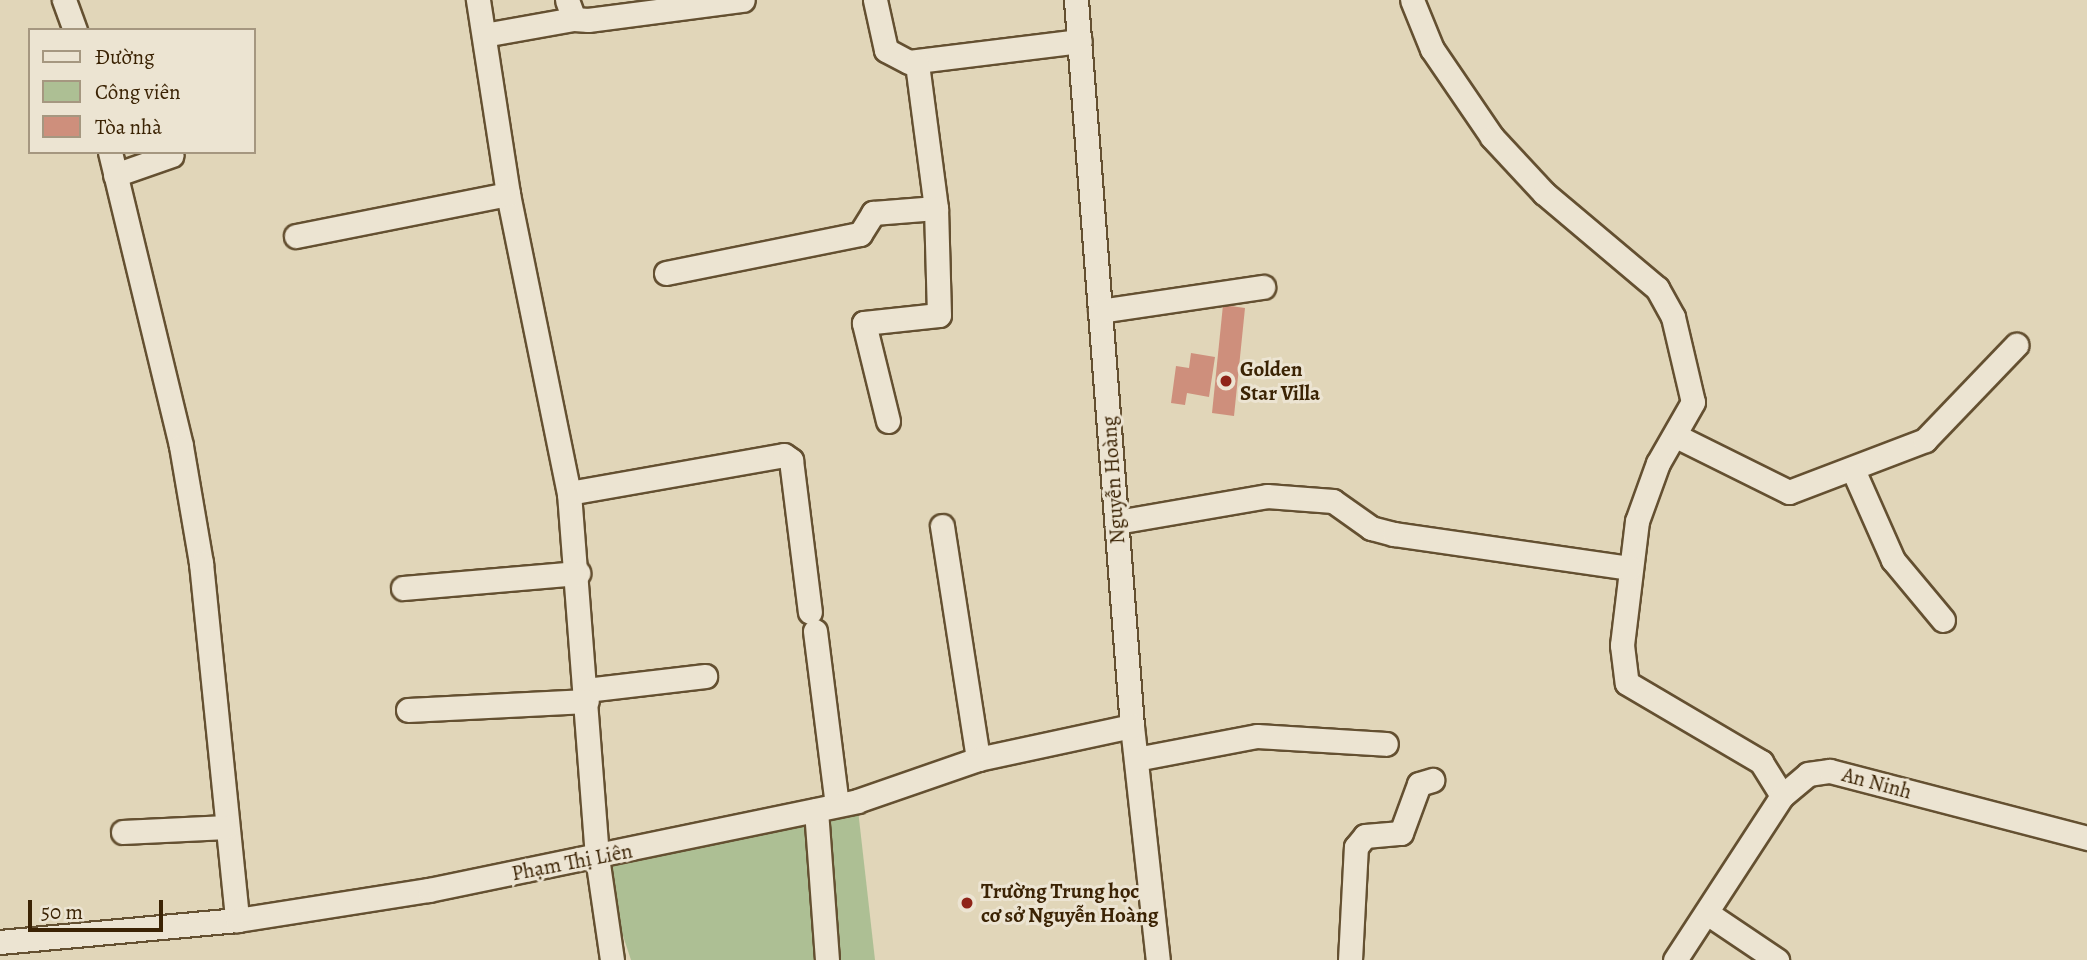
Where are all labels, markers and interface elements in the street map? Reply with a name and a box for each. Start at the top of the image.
legend [28,28,256,154]
text: Đường [95,43,154,71]
text: Công viên [95,78,181,106]
text: Tòa nhà [95,113,162,141]
place label: Golden Star Villa [1240,356,1320,406]
marker: Golden Star Villa [1218,373,1234,389]
street label: Nguyễn Hoàng [1096,415,1130,545]
street label: An Ninh [1839,762,1915,804]
street label: Phạm Thị Liên [509,838,635,886]
place label: Trường Trung học cơ sở Nguyễn Hoàng [981,878,1158,928]
scale bar [32,886,166,930]
marker: Trường Trung học cơ sở Nguyễn Hoàng [959,895,975,911]
text: 50 m [41,898,83,926]

